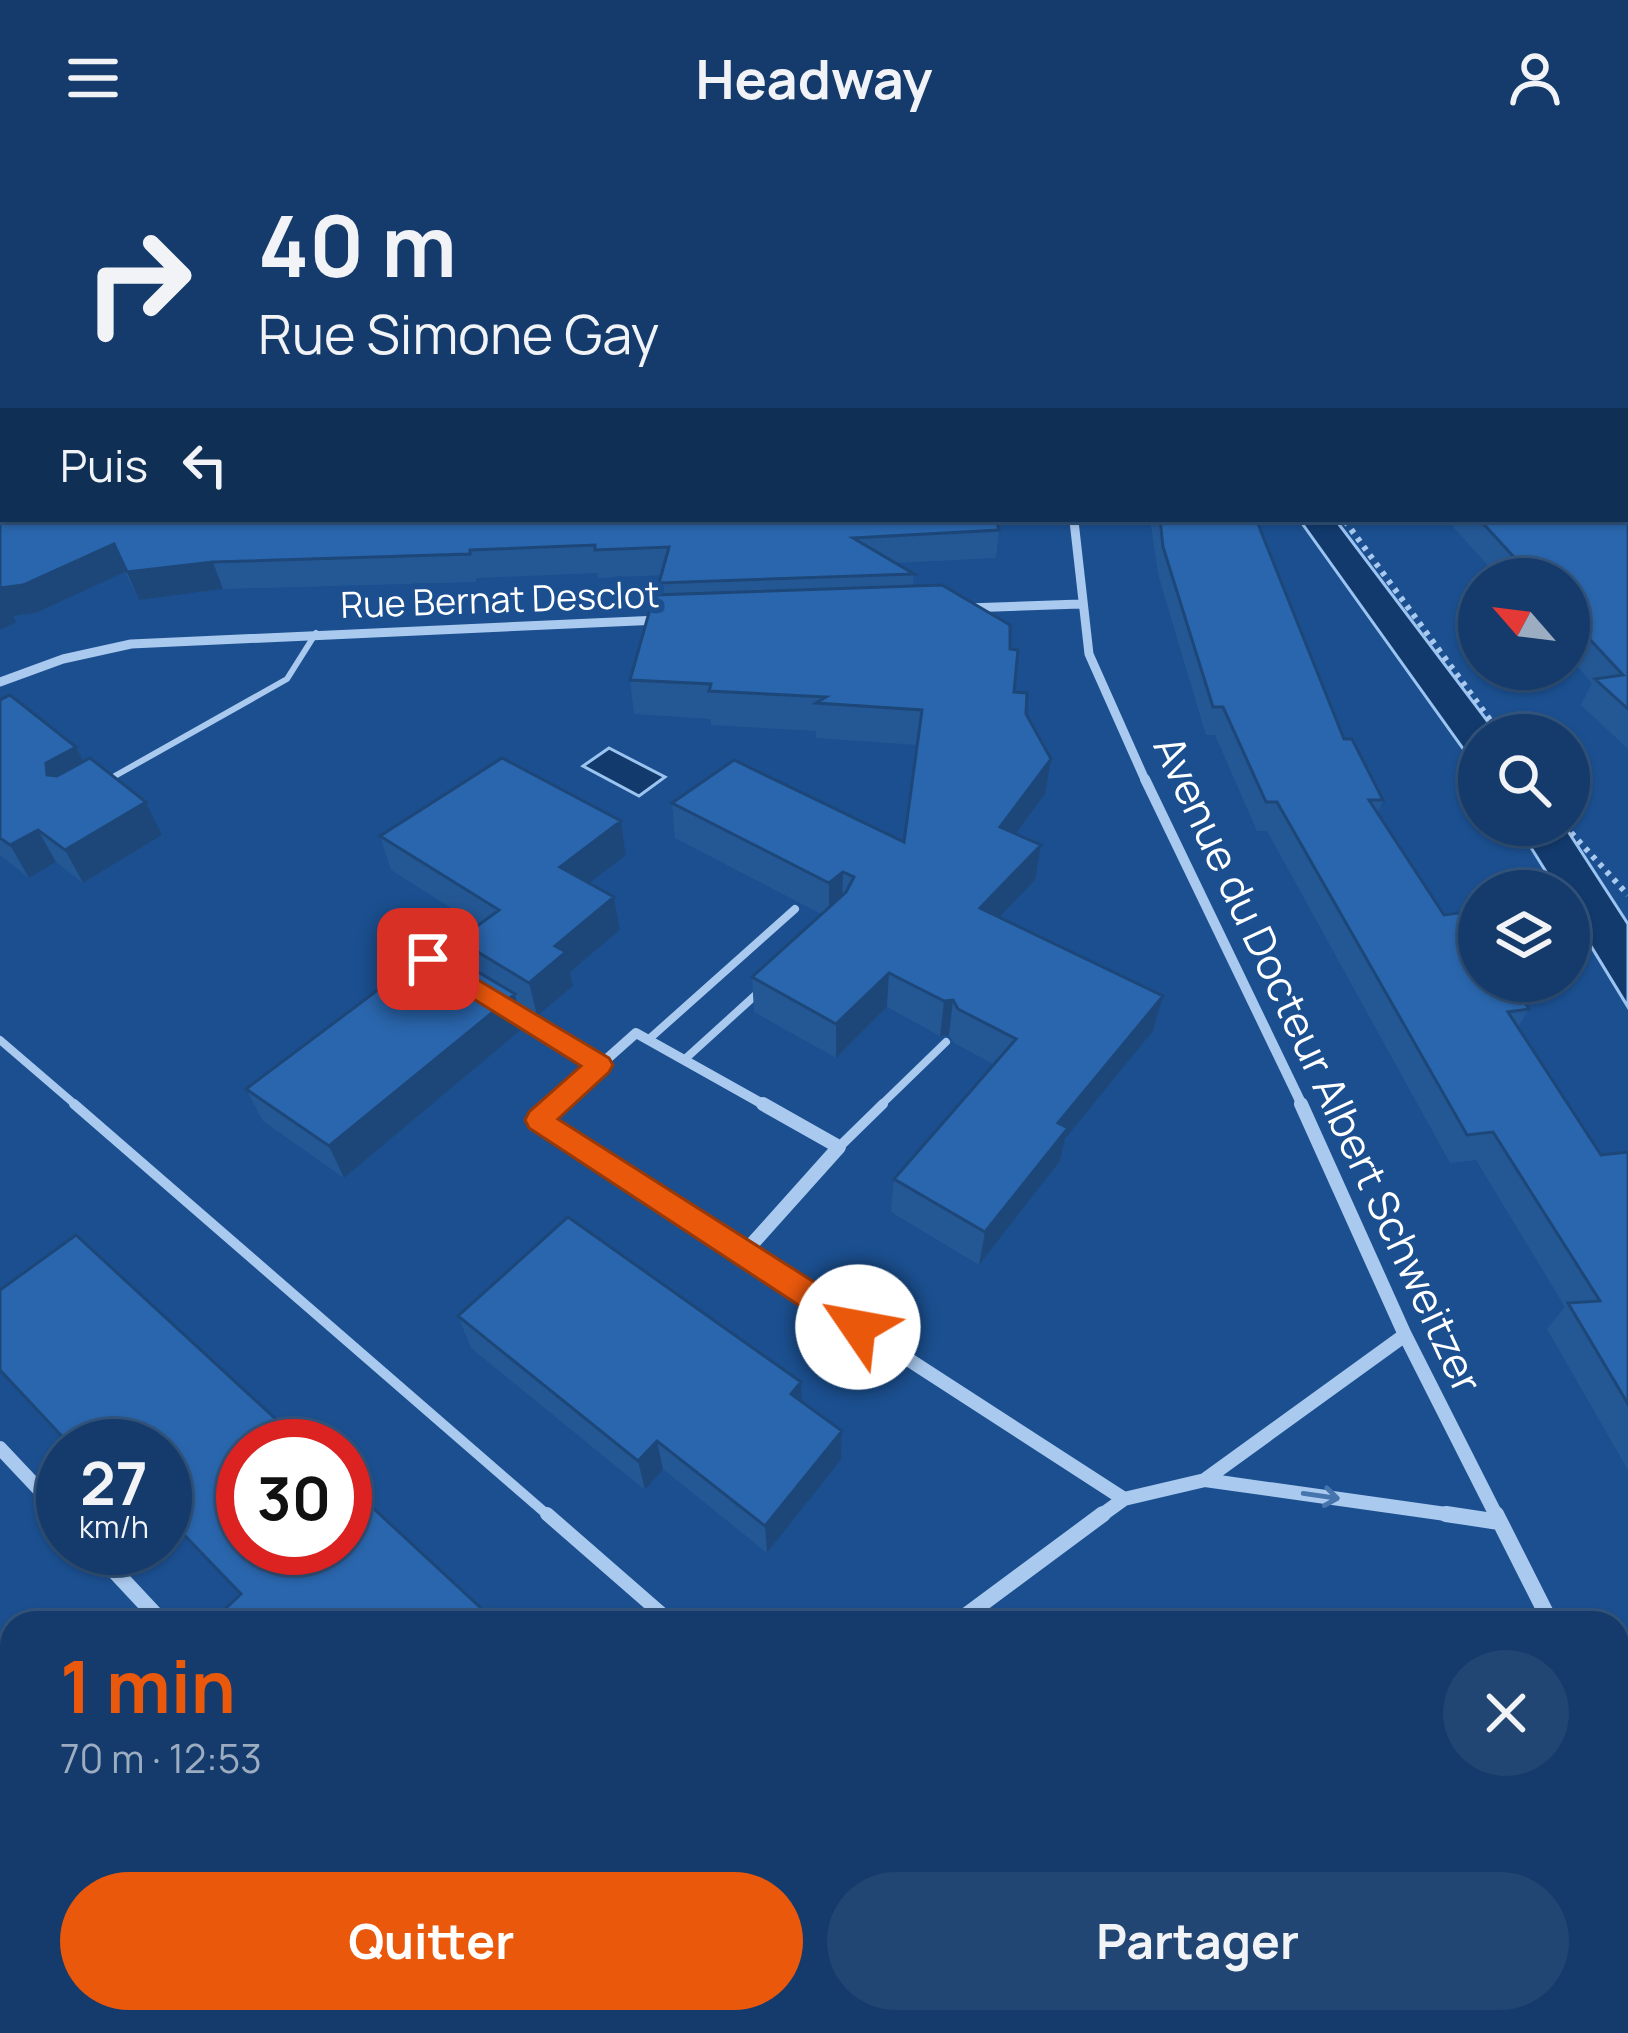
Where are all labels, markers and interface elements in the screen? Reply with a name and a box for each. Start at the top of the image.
text: Headway [696,41,932,115]
icon: menu [60,45,126,111]
icon: person [1502,45,1568,111]
text: 40 m [258,187,457,302]
icon: right [60,204,216,360]
text: Rue Simone Gay [258,296,659,370]
icon: left [172,432,238,498]
text: Puis [60,434,148,496]
north arrow [1458,558,1590,690]
map controls [1458,558,1590,1002]
street label: Rue Bernat Desclot [340,569,660,629]
button: search [1458,714,1590,846]
street label: Avenue du Docteur Albert Schweitzer [1141,726,1497,1402]
button: layers [1458,870,1590,1002]
pin [377,908,479,1010]
icon: arrive [395,926,461,992]
position arrow [795,1264,921,1390]
speed limit sign: 30 [216,1419,372,1575]
text: 27 [80,1441,148,1523]
one-way arrow [1300,1485,1339,1508]
text: km/h [79,1506,149,1547]
text: 1 min [60,1636,236,1735]
button: close [1443,1650,1569,1776]
text: 70 m · 12:53 [60,1731,262,1785]
button: Quitter [60,1872,803,2010]
button: Partager [827,1872,1569,2010]

